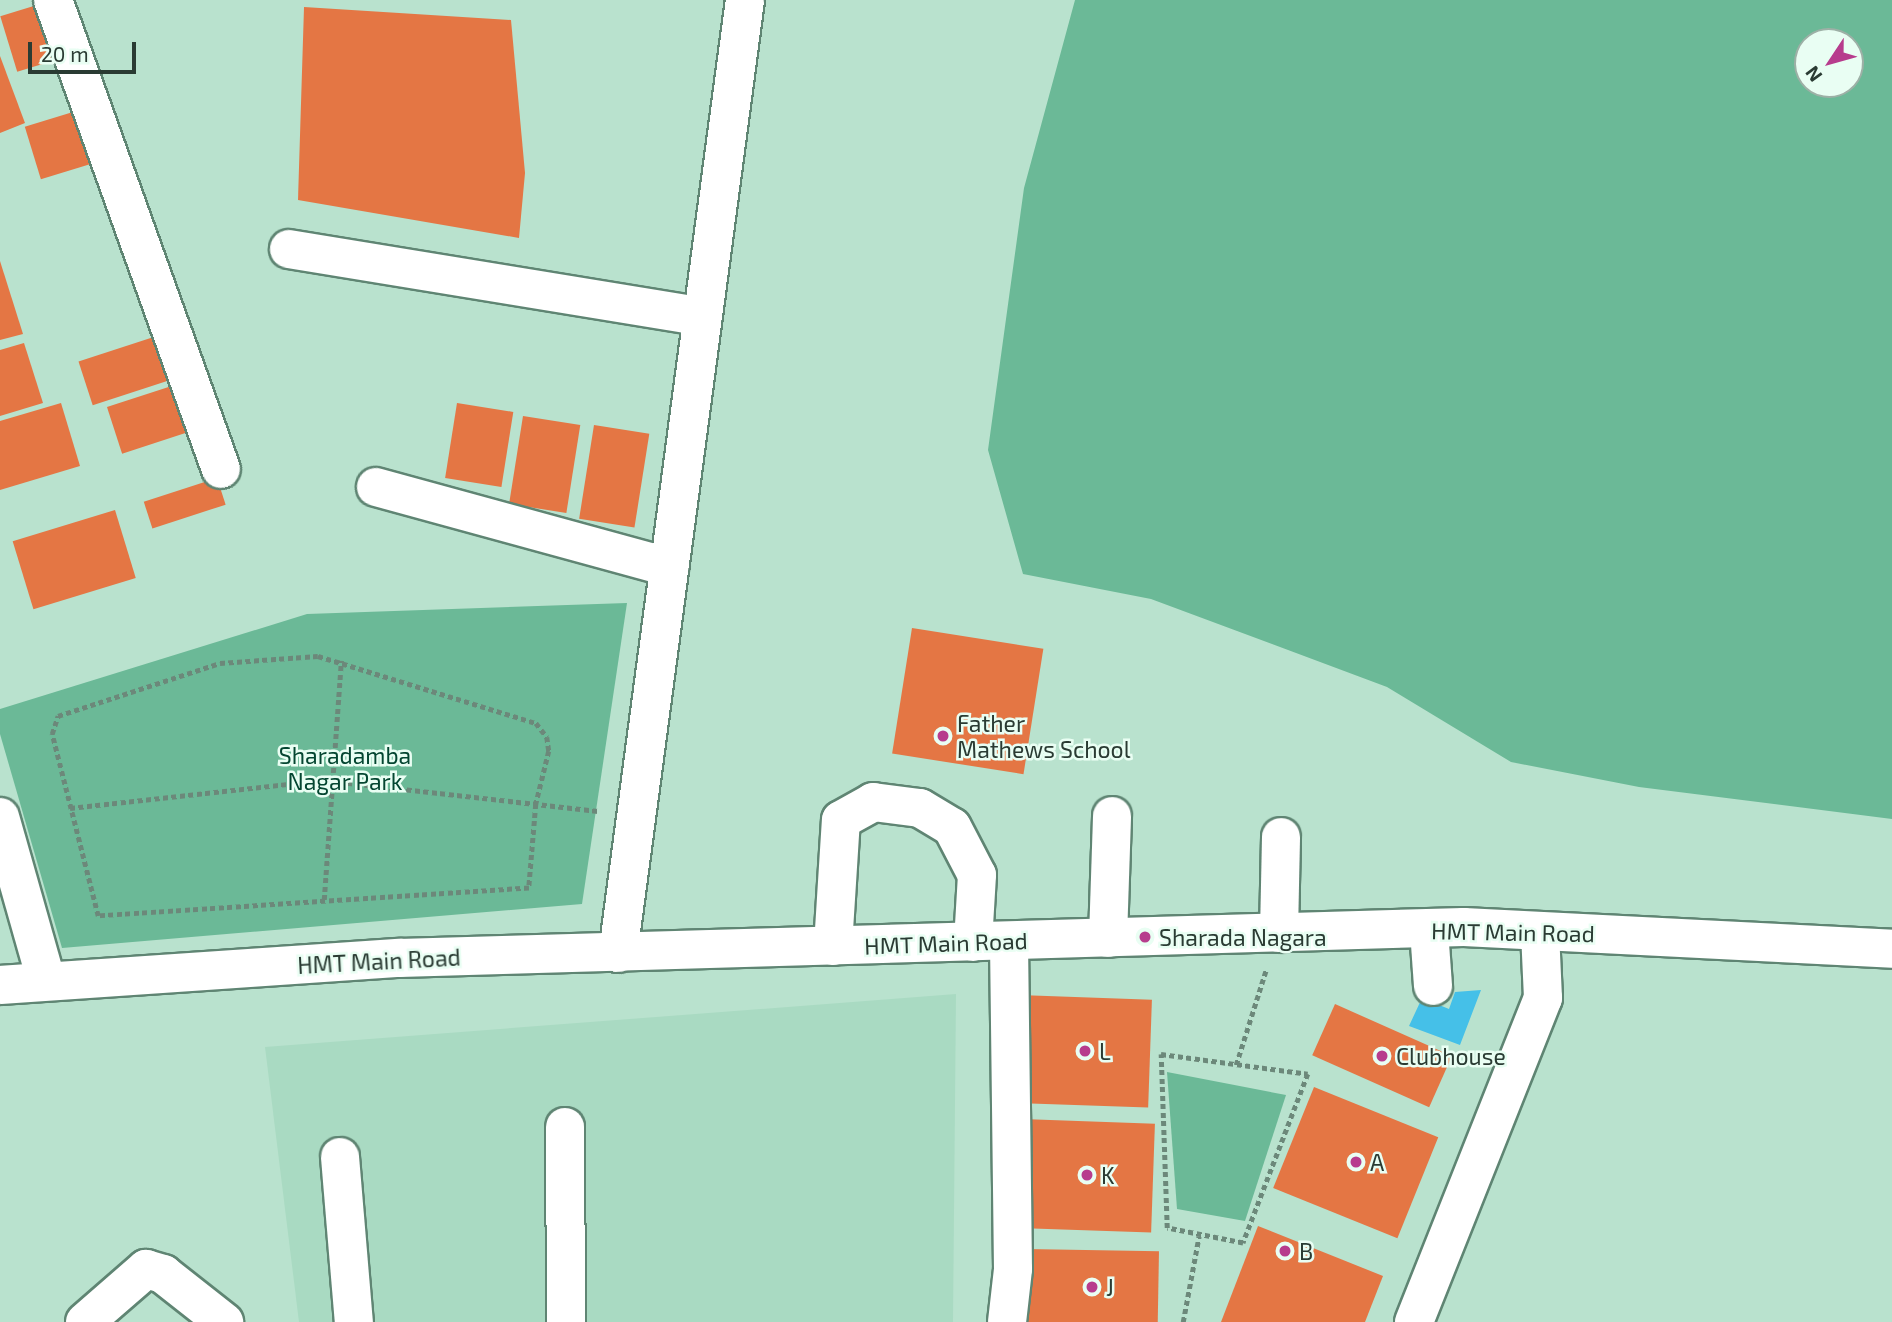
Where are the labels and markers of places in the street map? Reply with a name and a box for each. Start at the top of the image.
place label: Father Mathews School [957,709,1131,763]
marker: Father Mathews School [935,728,951,744]
place label: Sharada Nagara [1159,923,1327,951]
marker: Sharada Nagara [1137,929,1153,945]
place label: L [1099,1037,1111,1065]
place label: Clubhouse [1396,1042,1506,1070]
marker: L [1077,1043,1093,1059]
marker: Clubhouse [1374,1048,1390,1064]
place label: A [1370,1148,1384,1176]
marker: A [1348,1154,1364,1170]
place label: K [1101,1161,1115,1189]
marker: K [1079,1167,1095,1183]
place label: B [1299,1237,1313,1265]
marker: B [1277,1243,1293,1259]
place label: J [1106,1273,1114,1301]
marker: J [1084,1279,1100,1295]

